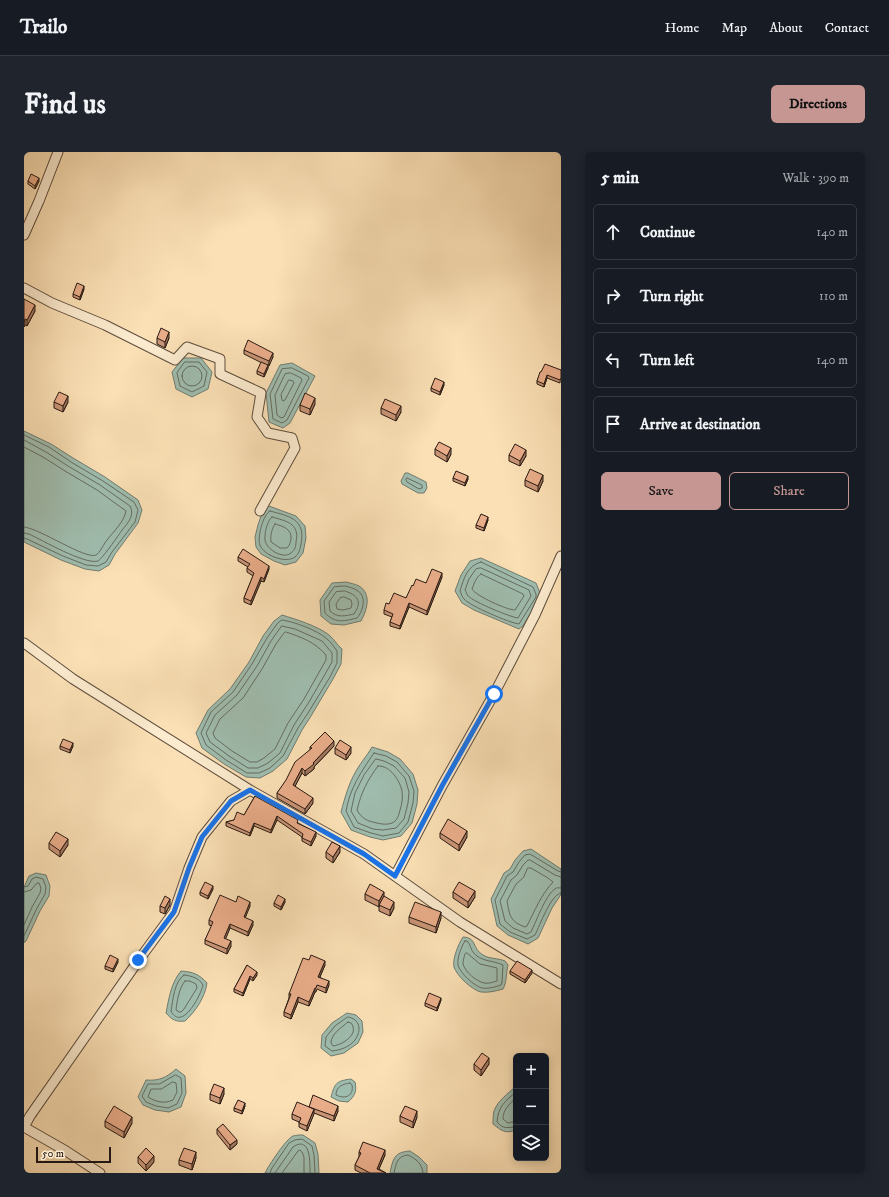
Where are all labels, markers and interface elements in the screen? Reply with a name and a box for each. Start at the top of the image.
text: Trailo [20,16,67,39]
text: Home [665,19,699,37]
text: Map [721,19,747,37]
text: About [769,19,803,37]
text: Contact [825,19,869,37]
button: Directions [771,85,865,123]
text: Find us [24,87,106,122]
text: 5 min [601,167,639,189]
text: Walk · 390 m [782,170,849,186]
icon: ahead [602,221,624,243]
text: Continue [640,223,695,242]
text: 140 m [816,224,848,240]
icon: right [602,285,624,307]
text: Turn right [640,287,703,306]
text: 110 m [819,288,848,304]
icon: left [602,349,624,371]
text: Turn left [640,351,694,370]
text: 140 m [816,352,848,368]
icon: arrive [602,413,624,435]
text: Arrive at destination [640,415,760,434]
button: Save [601,472,721,510]
button: Share [729,472,849,510]
route start [485,685,503,703]
route end [129,951,147,969]
map controls [513,1053,549,1161]
button: + [513,1053,549,1089]
button: − [513,1089,549,1125]
button: layers [513,1125,549,1161]
scale bar [36,1145,111,1164]
text: 50 m [42,1147,64,1161]

